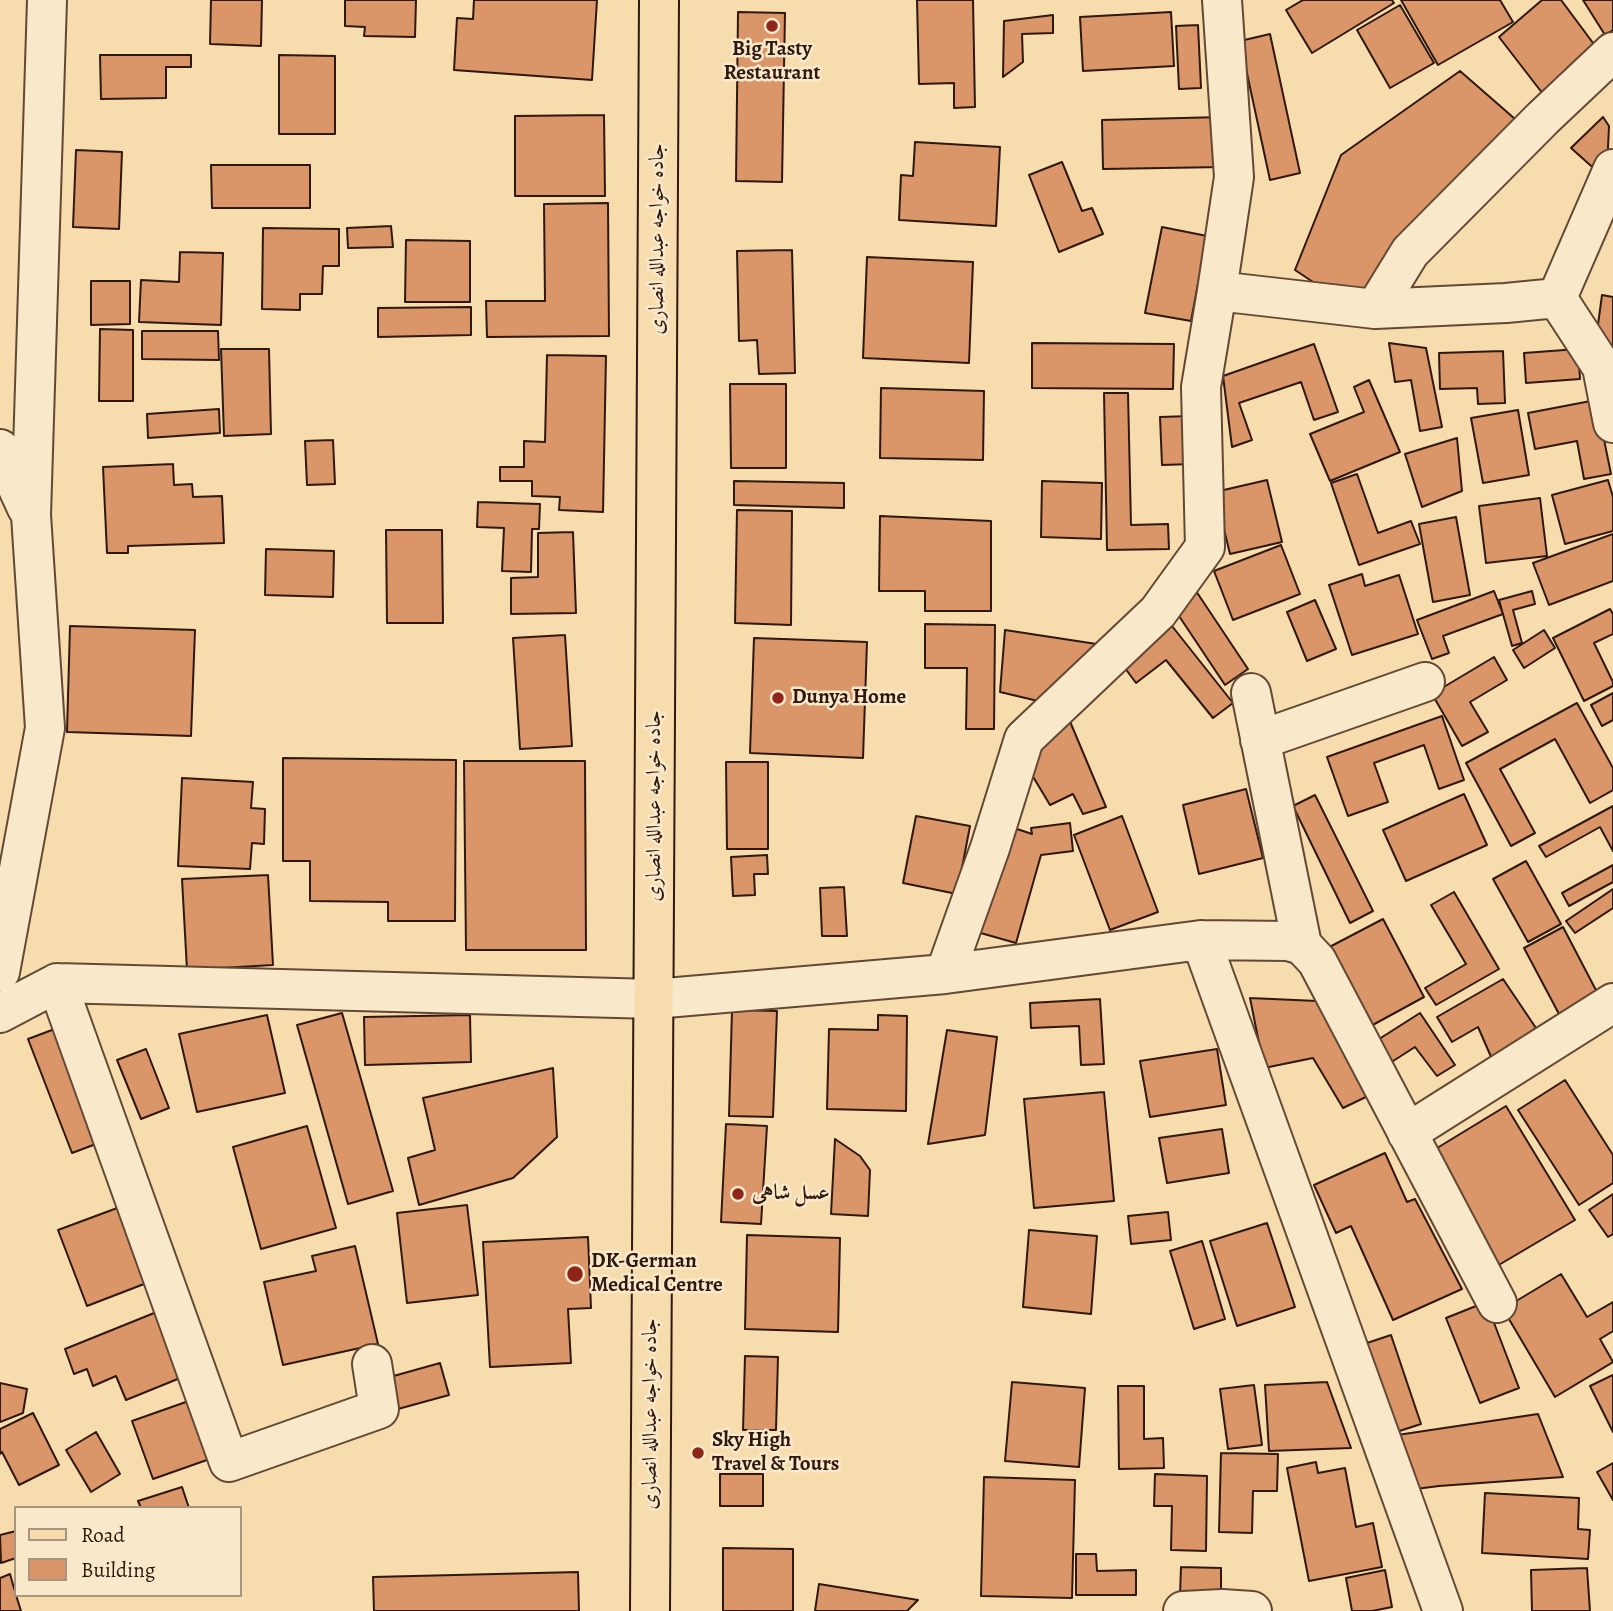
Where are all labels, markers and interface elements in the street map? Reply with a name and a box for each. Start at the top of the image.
marker: Big Tasty Restaurant [764,18,780,34]
place label: Big Tasty Restaurant [723,37,821,87]
street label: جاده خواجه عبدالله انصاری [645,143,671,335]
place label: Dunya Home [792,685,906,711]
marker: Dunya Home [770,690,786,706]
street label: جاده خواجه عبدالله انصاری [642,710,668,902]
place label: عسل شاهی [752,1181,829,1207]
marker: عسل شاهی [730,1186,746,1202]
place label: DK-German Medical Centre [591,1249,723,1299]
marker: DK-German Medical Centre [565,1264,585,1284]
street label: جاده خواجه عبدالله انصاری [638,1318,664,1510]
place label: Sky High Travel & Tours [712,1428,839,1478]
marker: Sky High Travel & Tours [690,1445,706,1461]
legend [14,1506,242,1597]
text: Road [81,1521,125,1549]
text: Building [81,1556,155,1584]

